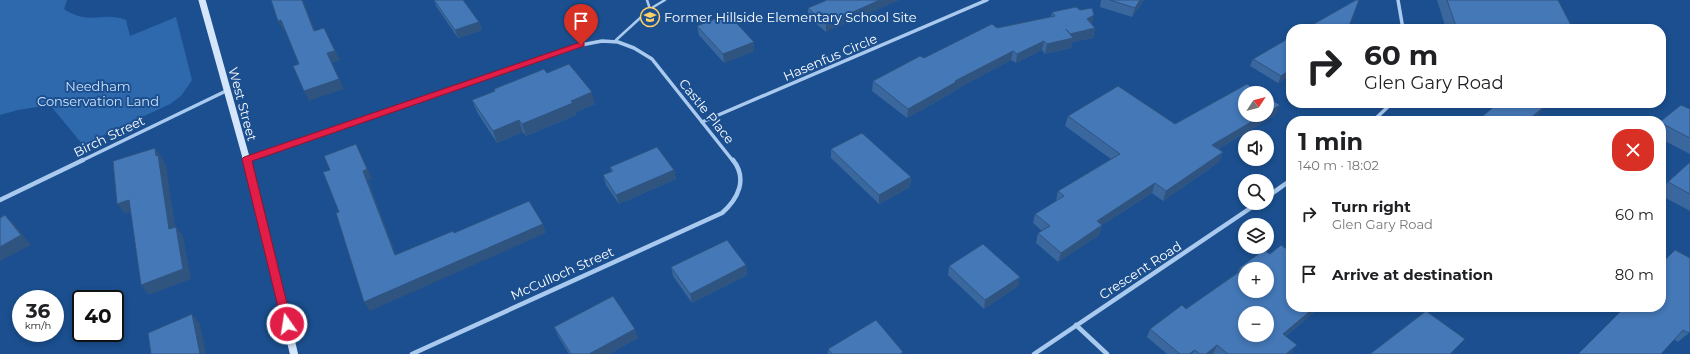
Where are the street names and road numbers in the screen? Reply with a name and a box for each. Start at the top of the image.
street label: Hasenfus Circle [781,30,879,84]
street label: West Street [225,65,261,143]
street label: Castle Place [676,75,738,147]
street label: Birch Street [71,112,147,160]
street label: Crescent Road [1096,237,1184,303]
street label: McCulloch Street [508,243,616,303]

